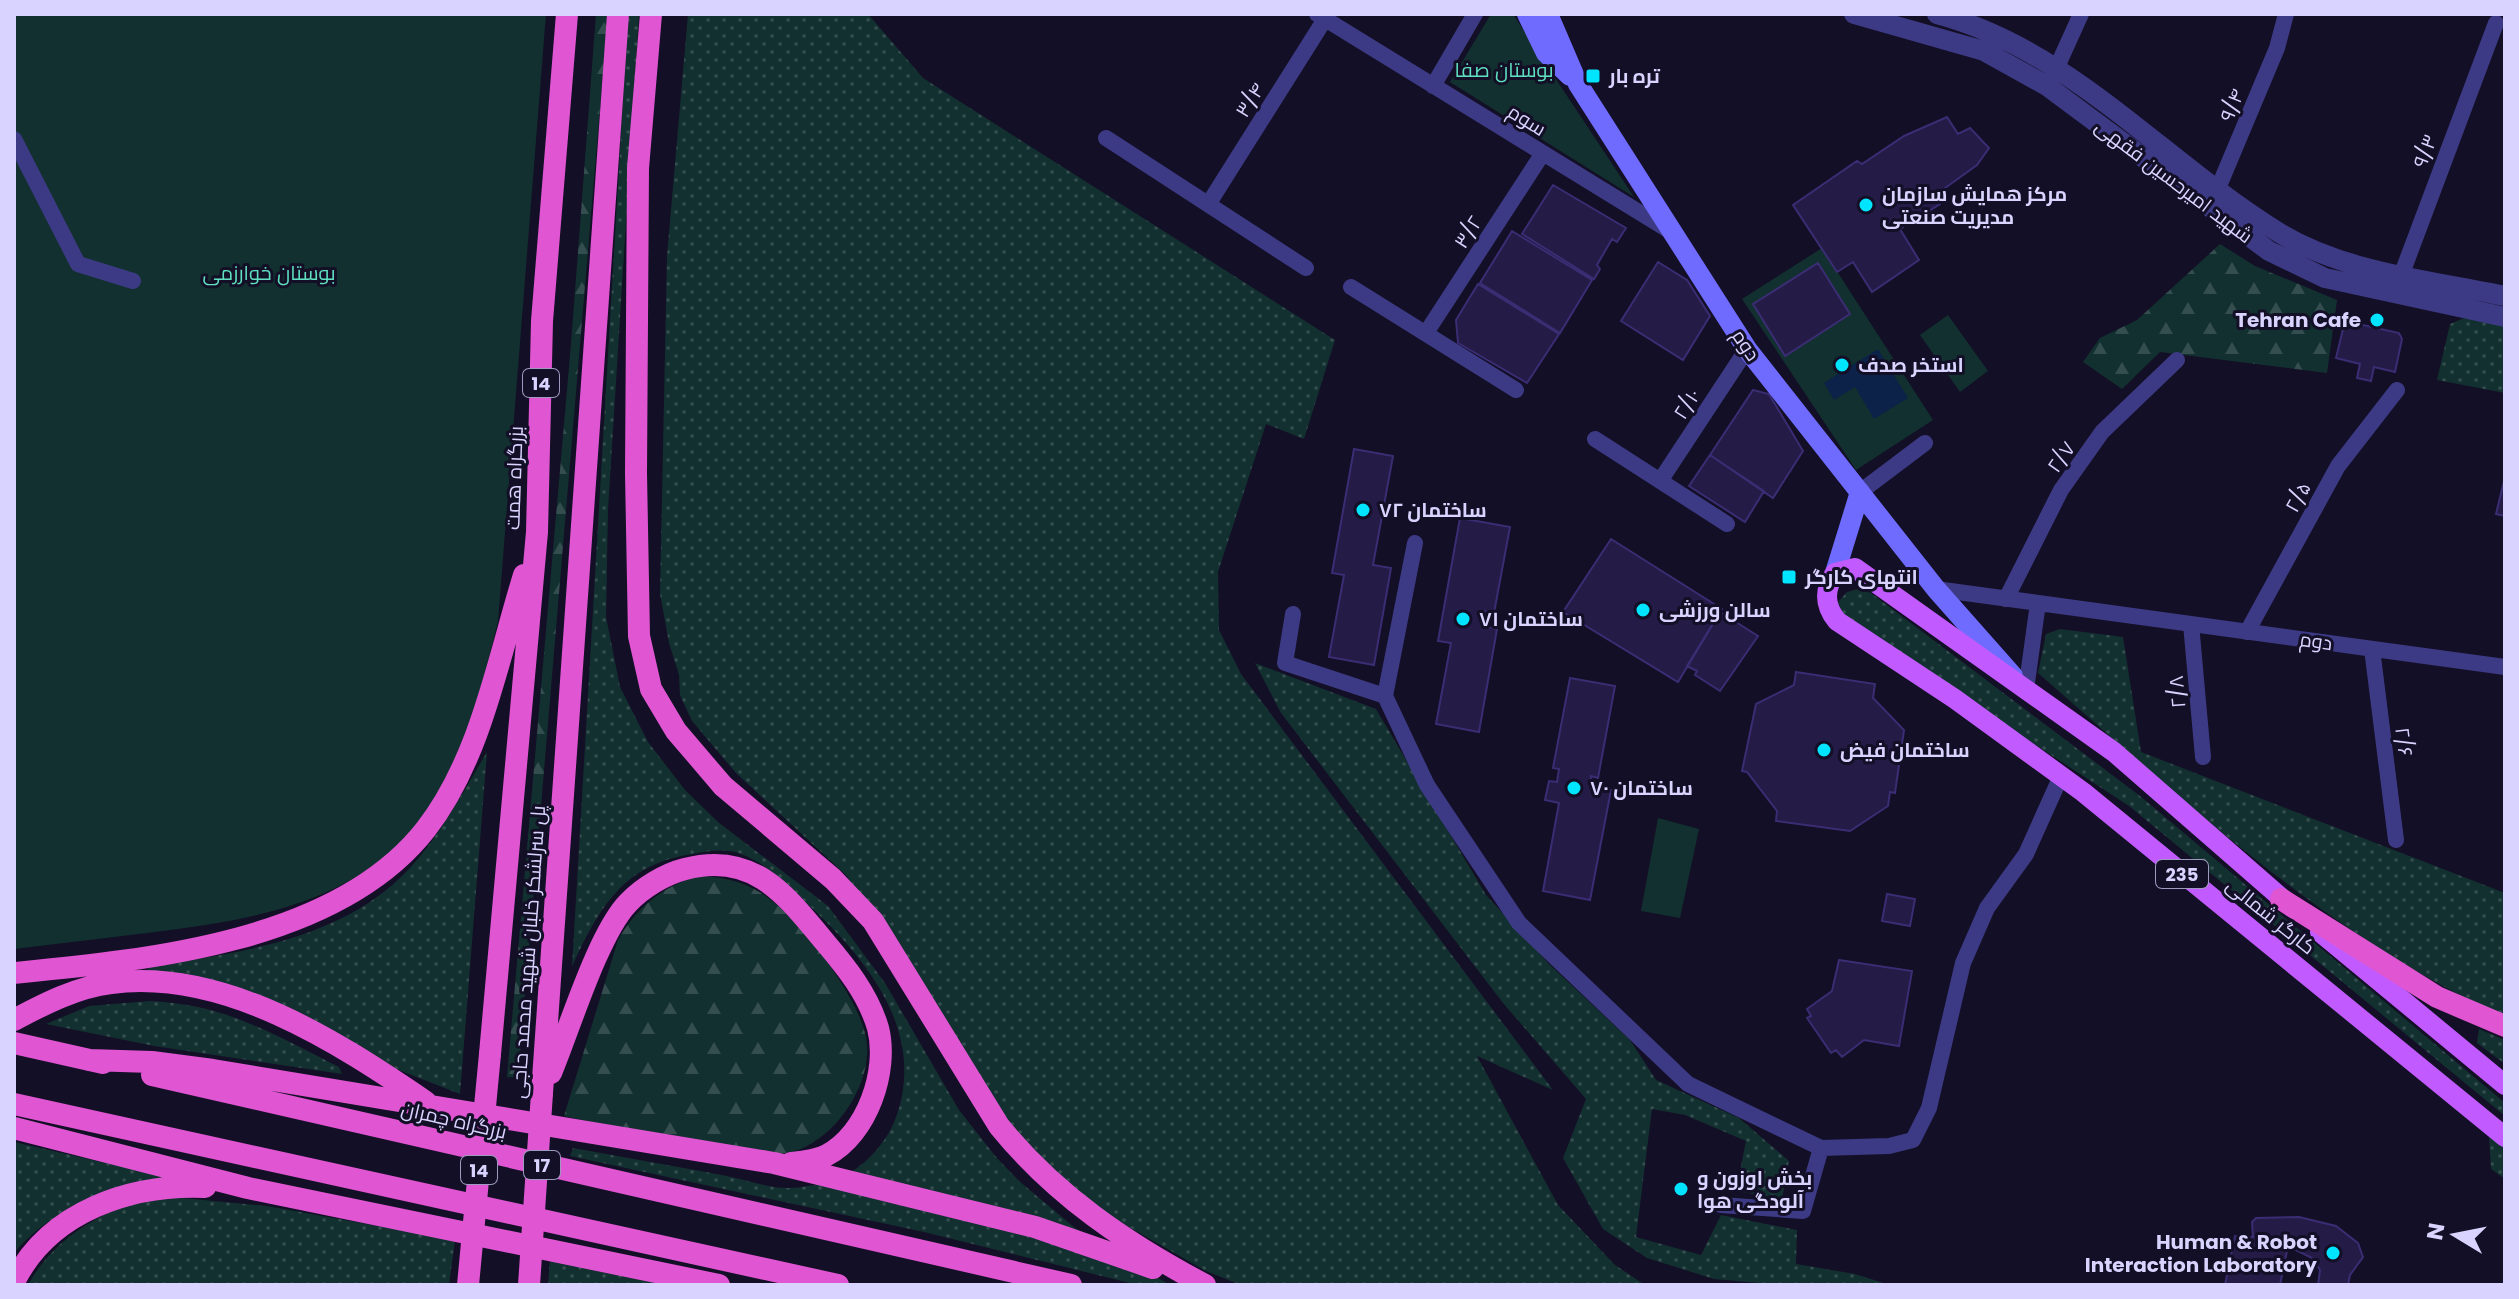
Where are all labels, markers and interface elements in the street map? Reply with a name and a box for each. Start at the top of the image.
park label: بوستان صفا [1455,56,1553,84]
place label: تره بار [1608,62,1660,90]
marker: تره بار [1584,67,1602,85]
street label: ۳/۴ [1229,77,1271,123]
street label: ۹/۴ [2213,84,2251,126]
street label: سوم [1502,97,1552,143]
street label: شهید امیرحسین فقهی [2089,112,2259,250]
street label: ۹/۳ [2406,130,2444,172]
place label: مرکز همایش سازمان مدیریت صنعتی [1882,180,2067,231]
marker: مرکز همایش سازمان مدیریت صنعتی [1857,196,1875,214]
street label: ۳/۲ [1447,210,1489,254]
park label: بوستان خوارزمی [203,259,335,287]
place label: Tehran Cafe [2235,306,2361,334]
marker: Tehran Cafe [2368,311,2386,329]
street label: دوم [1725,323,1767,367]
place label: استخر صدف [1858,351,1964,379]
marker: استخر صدف [1833,356,1851,374]
road number: 14 [523,369,559,397]
street label: ۲/۱۰ [1667,383,1707,425]
street label: بزرگراه همت [498,425,530,531]
street label: ۲/۷ [2040,436,2082,478]
street label: ۲/۵ [2278,477,2318,517]
place label: ساختمان ۷۲ [1379,496,1487,524]
marker: ساختمان ۷۲ [1354,501,1372,519]
place label: انتهای کارگر [1804,563,1918,591]
marker: انتهای کارگر [1780,568,1798,586]
place label: سالن ورزشی [1659,596,1771,624]
marker: سالن ورزشی [1634,601,1652,619]
place label: ساختمان ۷۱ [1479,605,1583,633]
marker: ساختمان ۷۱ [1454,610,1472,628]
street label: دوم [2298,625,2334,657]
street label: ۲/۸ [2162,675,2192,709]
street label: ۲/۶ [2388,726,2420,758]
place label: ساختمان فیض [1840,736,1970,764]
marker: ساختمان فیض [1815,741,1833,759]
place label: ساختمان ۷۰ [1590,774,1693,802]
marker: ساختمان ۷۰ [1565,779,1583,797]
street label: پل سرلشکر خلبان شهید محمد حاجی [504,804,552,1099]
road number: 235 [2156,860,2208,888]
street label: کارگر شمالی [2220,871,2322,961]
street label: بزرگراه چمران [398,1094,510,1146]
road number: 17 [524,1151,560,1179]
road number: 14 [461,1156,497,1184]
place label: بخش اوزون و آلودگی هوا [1697,1164,1812,1215]
marker: بخش اوزون و آلودگی هوا [1672,1180,1690,1198]
north arrow [2415,1195,2495,1275]
text: N [2419,1221,2452,1242]
place label: Human & Robot Interaction Laboratory [2085,1228,2317,1279]
marker: Human & Robot Interaction Laboratory [2324,1244,2342,1262]

